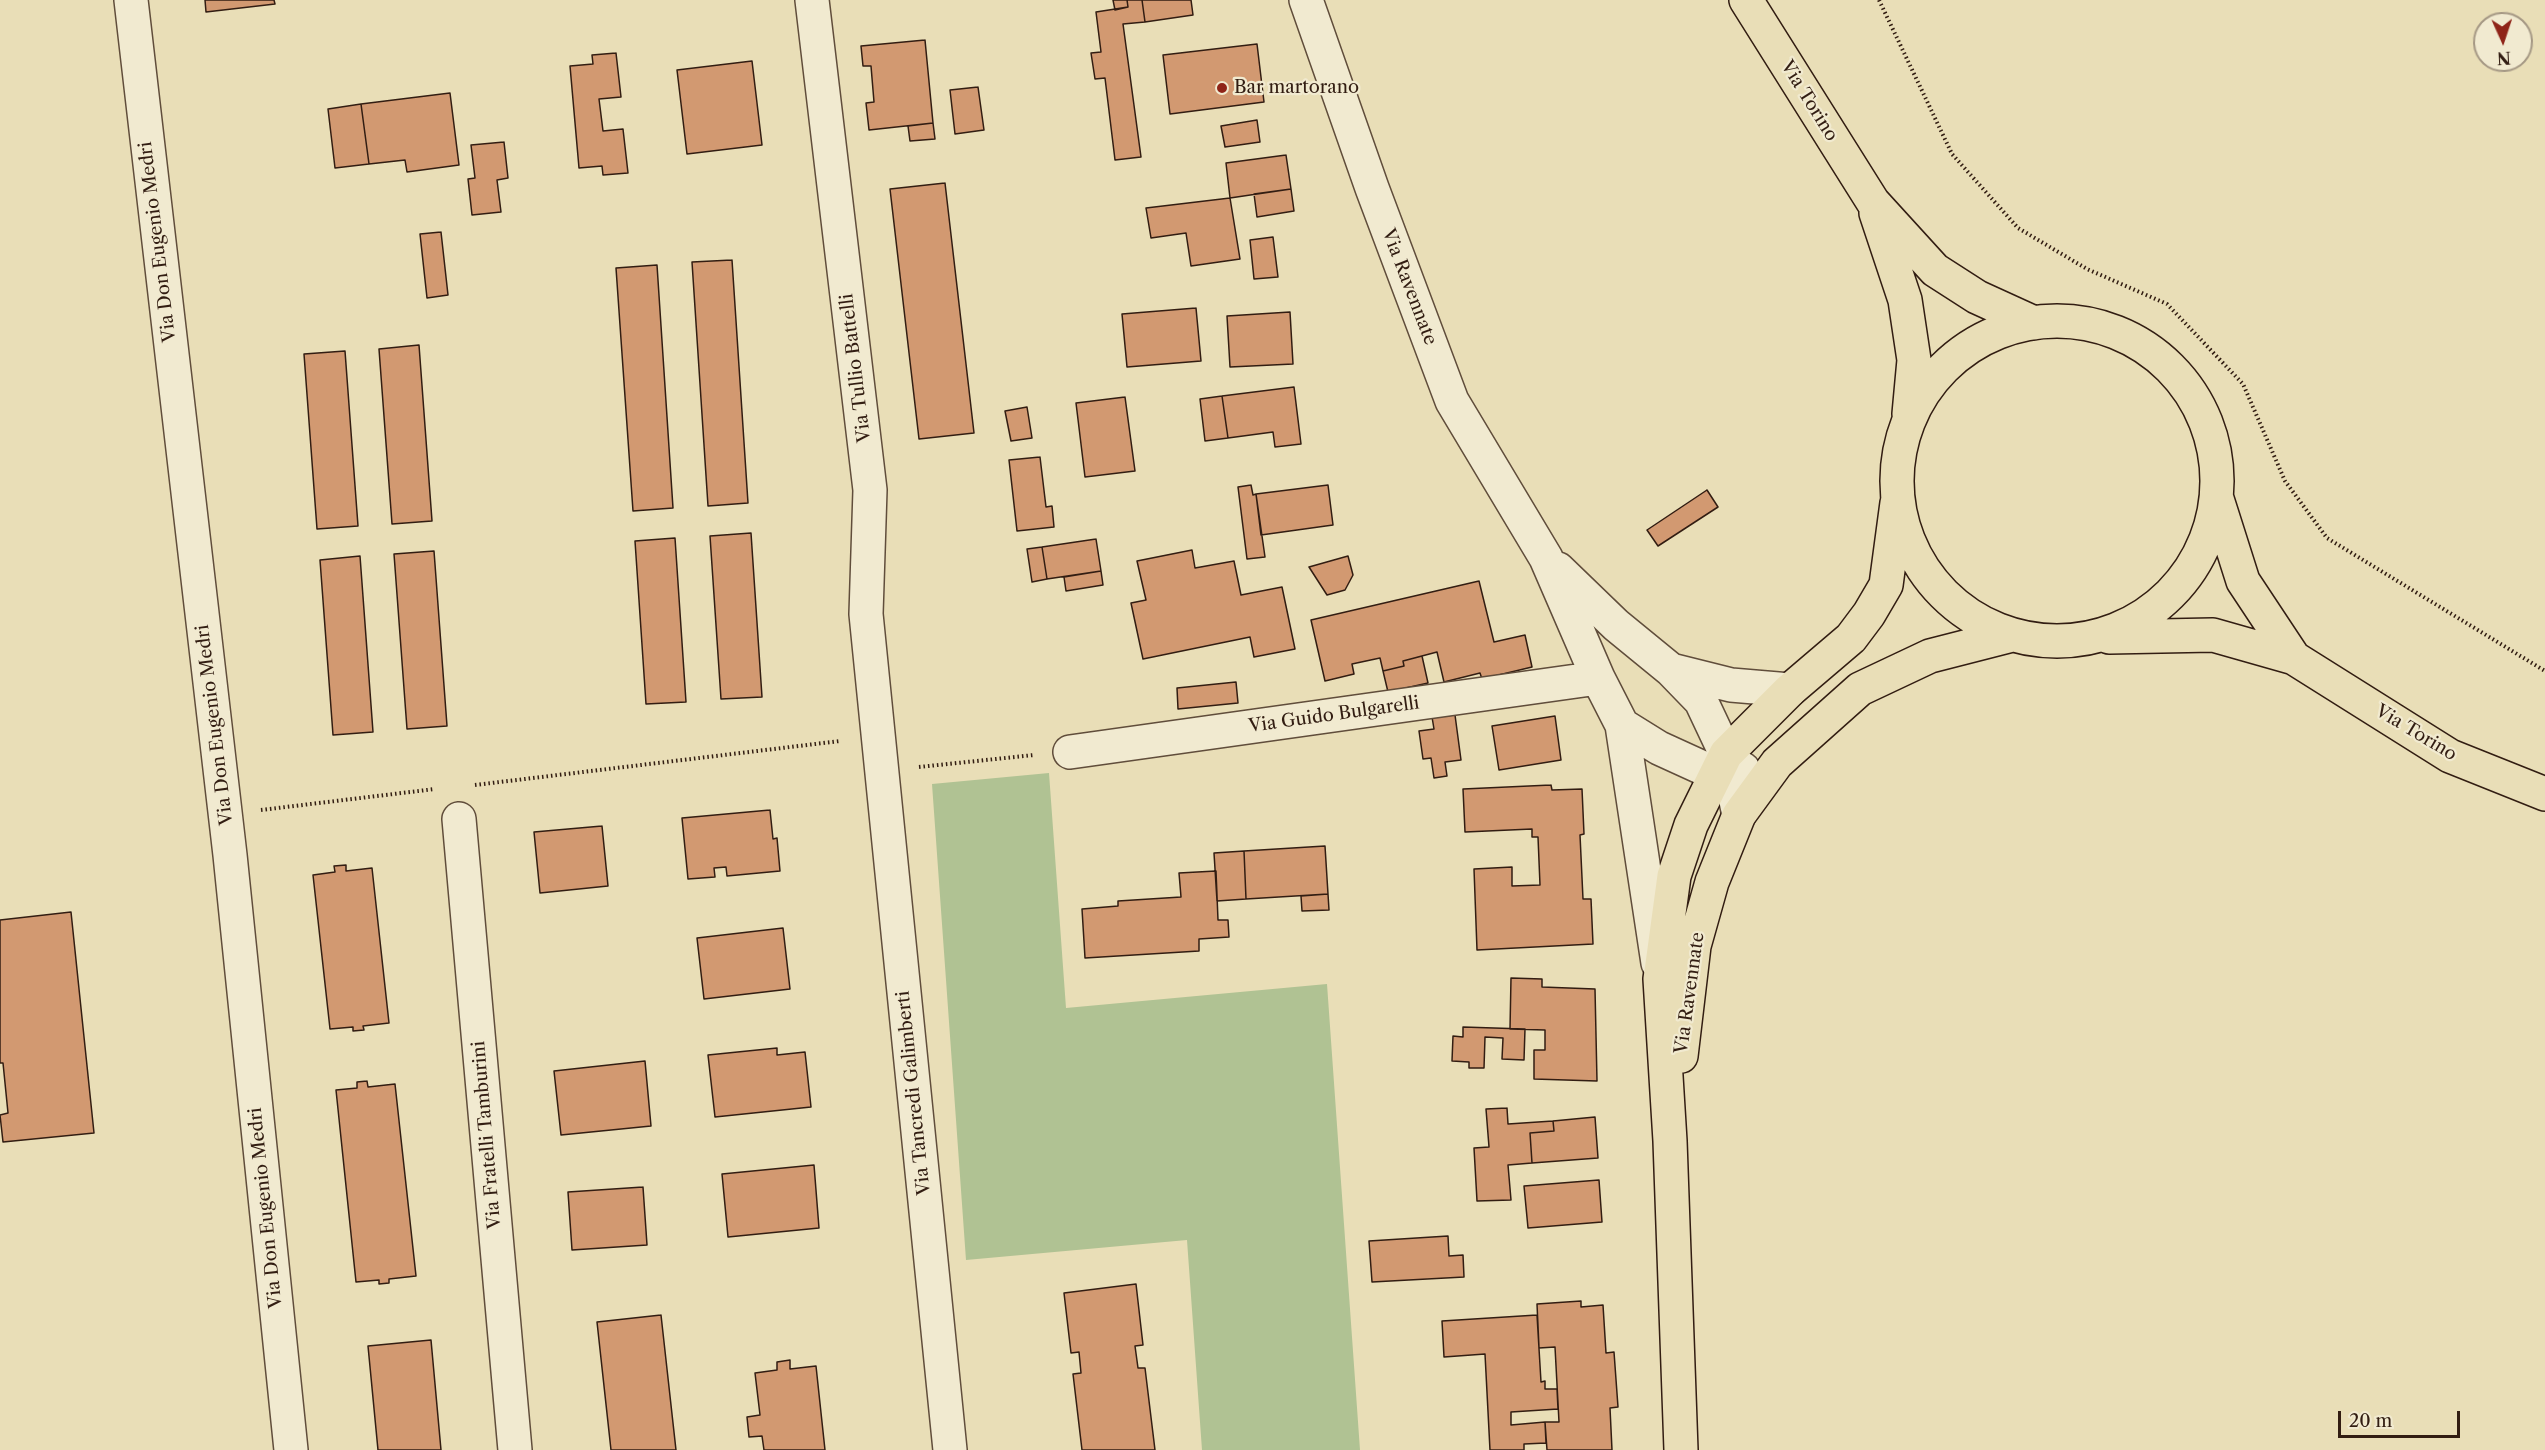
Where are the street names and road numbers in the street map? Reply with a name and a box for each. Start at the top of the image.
street label: Via Torino [1776,57,1842,145]
street label: Via Don Eugenio Medri [135,140,181,344]
street label: Via Ravennate [1377,226,1441,348]
street label: Via Tullio Battelli [836,292,876,444]
street label: Via Don Eugenio Medri [192,623,238,827]
street label: Via Guido Bulgarelli [1247,692,1421,738]
street label: Via Torino [2371,700,2461,766]
street label: Via Ravennate [1671,931,1709,1055]
street label: Via Tancredi Galimberti [893,990,935,1196]
street label: Via Fratelli Tamburini [468,1040,506,1230]
street label: Via Don Eugenio Medri [245,1106,287,1310]

